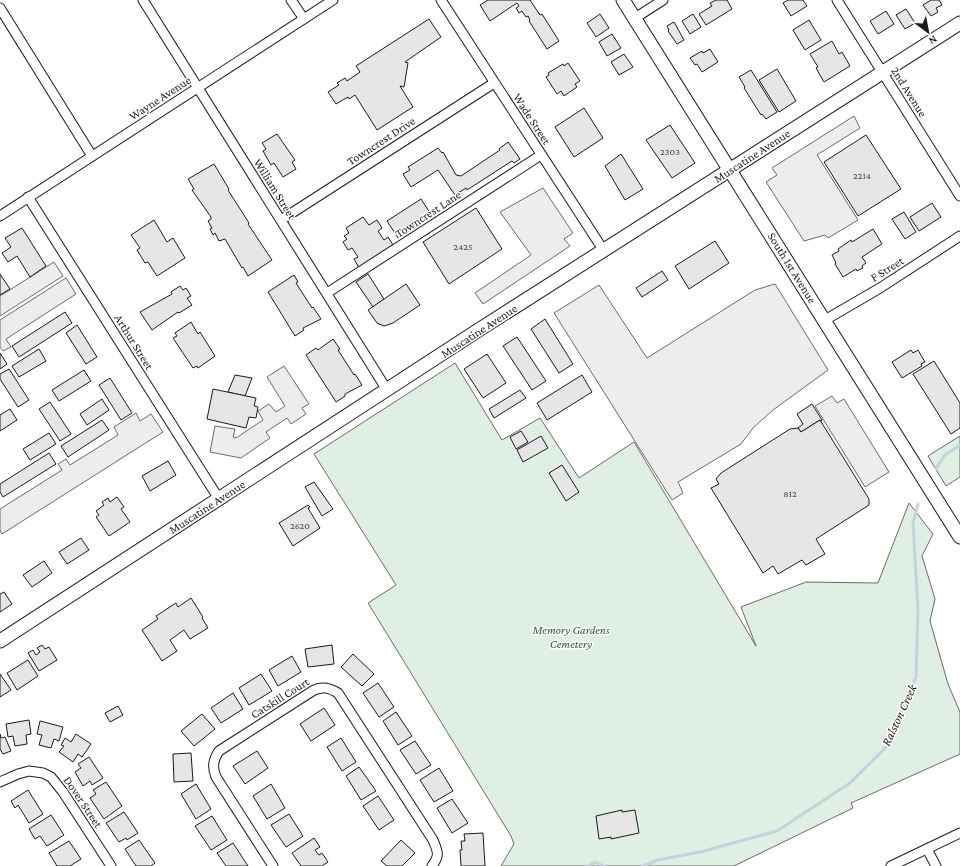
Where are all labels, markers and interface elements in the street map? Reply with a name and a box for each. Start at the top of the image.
north arrow [908,12,948,52]
text: N [927,33,940,48]
street label: 2nd Avenue [888,65,930,119]
street label: Wayne Avenue [126,73,194,123]
street label: Wade Street [510,91,554,148]
street label: Towncrest Drive [344,114,418,168]
street label: Muscatine Avenue [711,126,793,186]
house number: 2303 [660,146,680,157]
street label: William Street [251,156,300,223]
house number: 2214 [853,170,871,181]
street label: Towncrest Lane [392,188,464,240]
street label: South 1st Avenue [765,230,819,306]
house number: 2425 [453,241,473,252]
street label: F Street [868,253,907,285]
street label: Muscatine Avenue [438,301,520,361]
street label: Arthur Street [112,312,157,373]
street label: Muscatine Avenue [166,477,248,537]
house number: 812 [783,488,797,499]
house number: 2620 [290,520,310,531]
park label: Memory Gardens Cemetery [531,623,610,651]
street label: Catskill Court [248,674,313,721]
water label: Ralston Creek [878,681,920,748]
street label: Dover Street [61,774,106,831]

